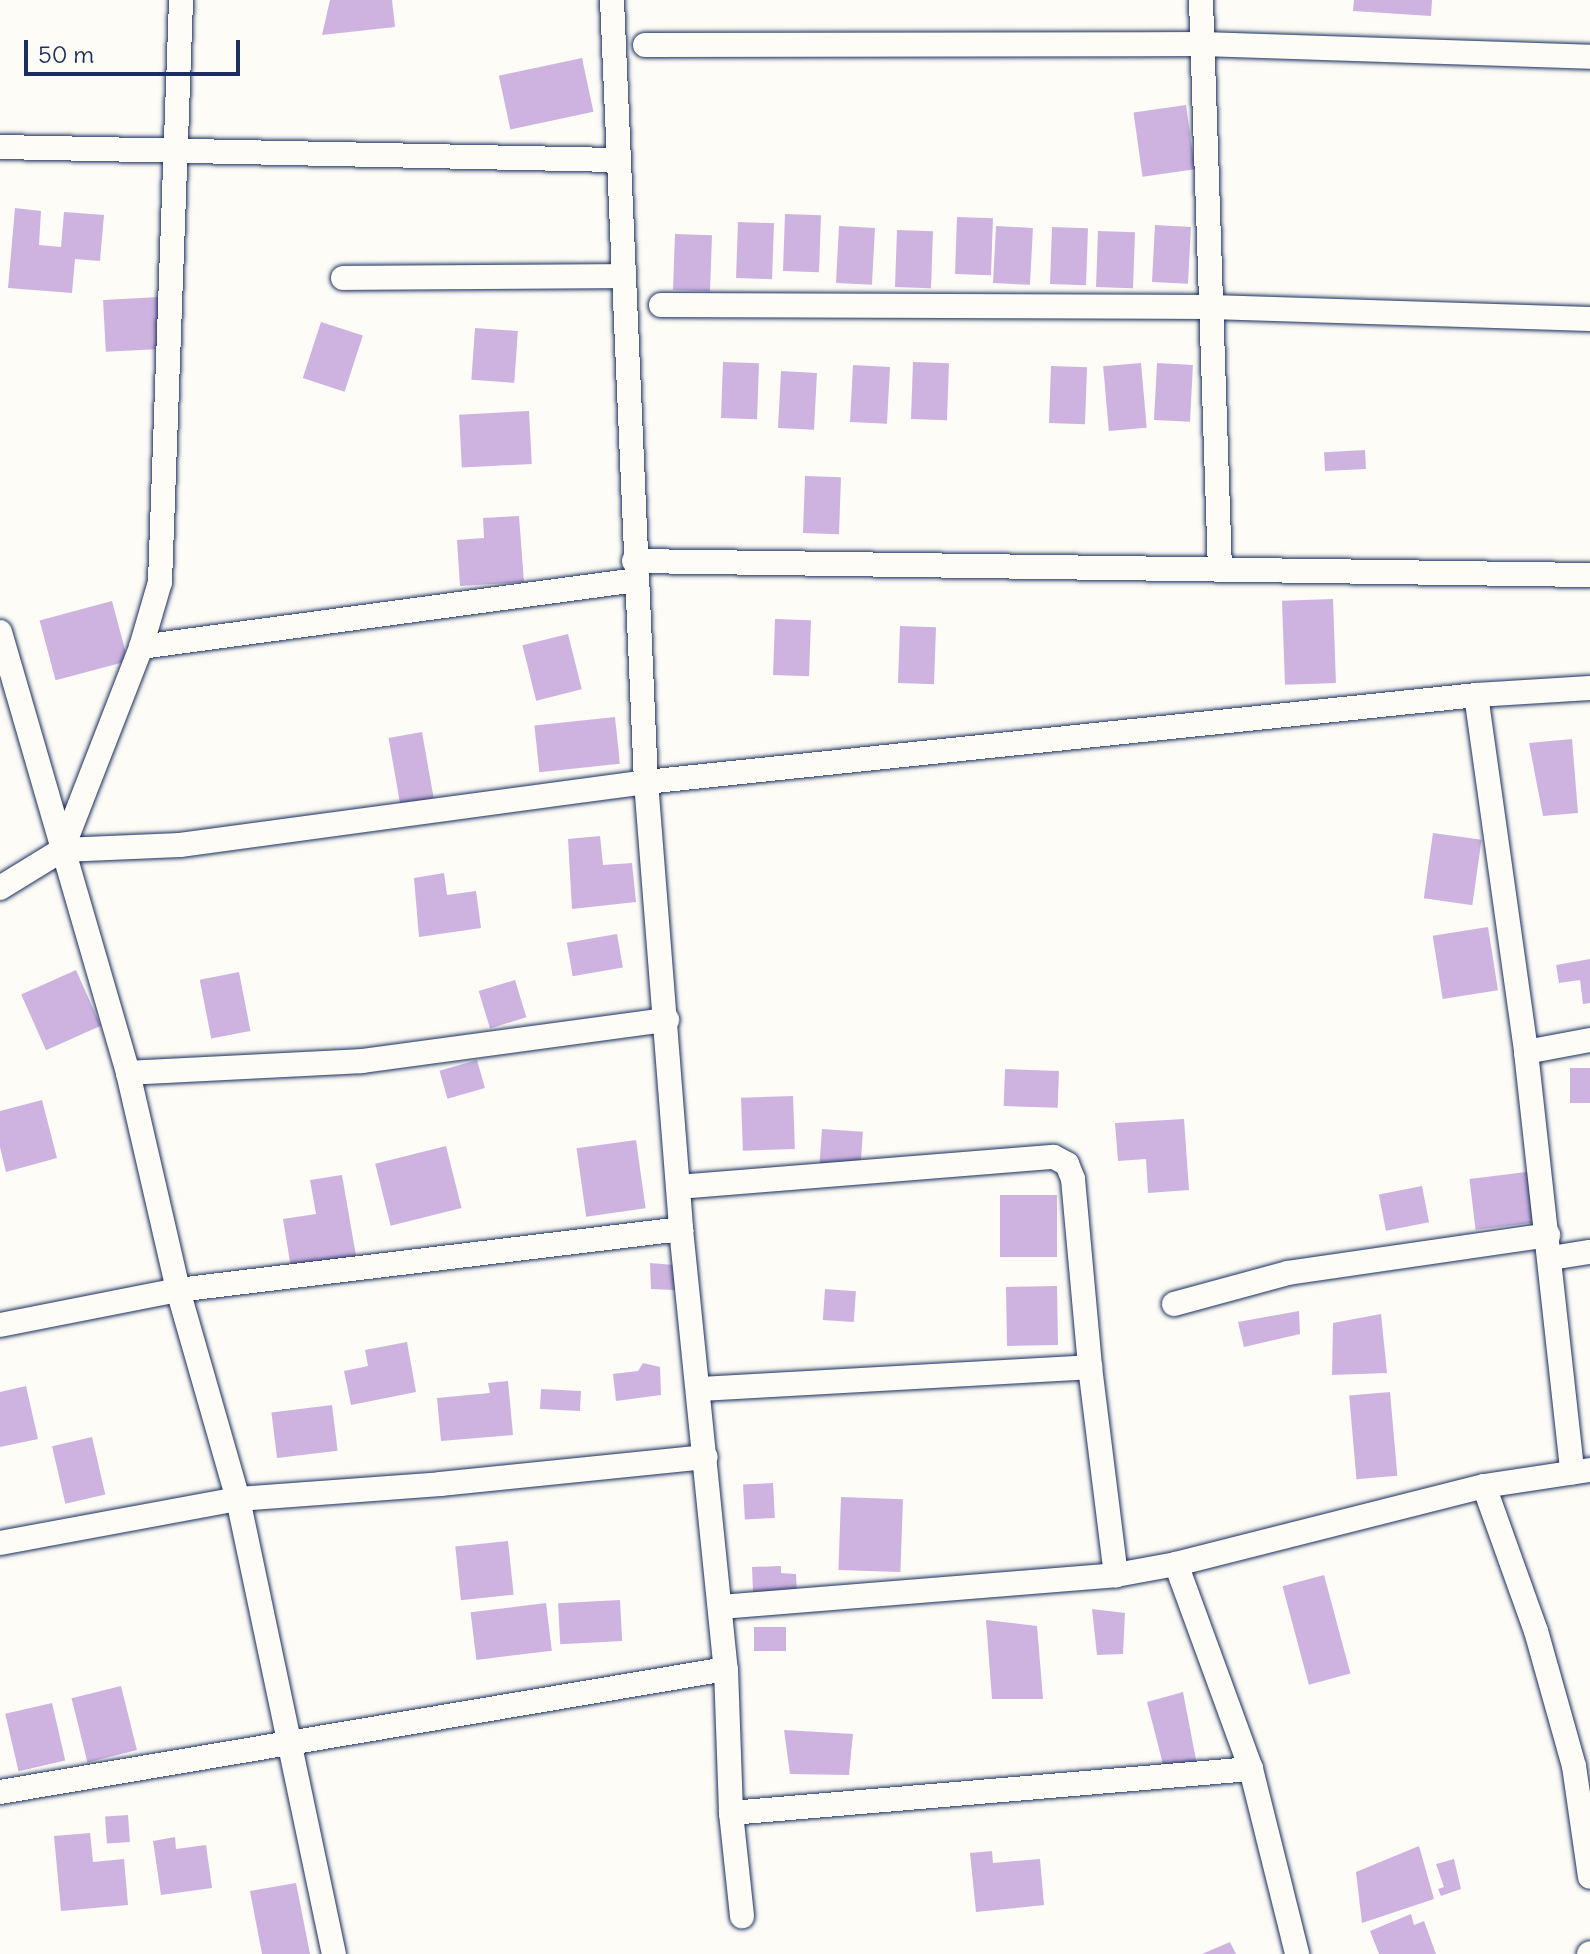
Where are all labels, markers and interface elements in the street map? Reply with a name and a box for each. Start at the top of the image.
scale bar [28,24,244,74]
text: 50 m [38,39,94,69]

